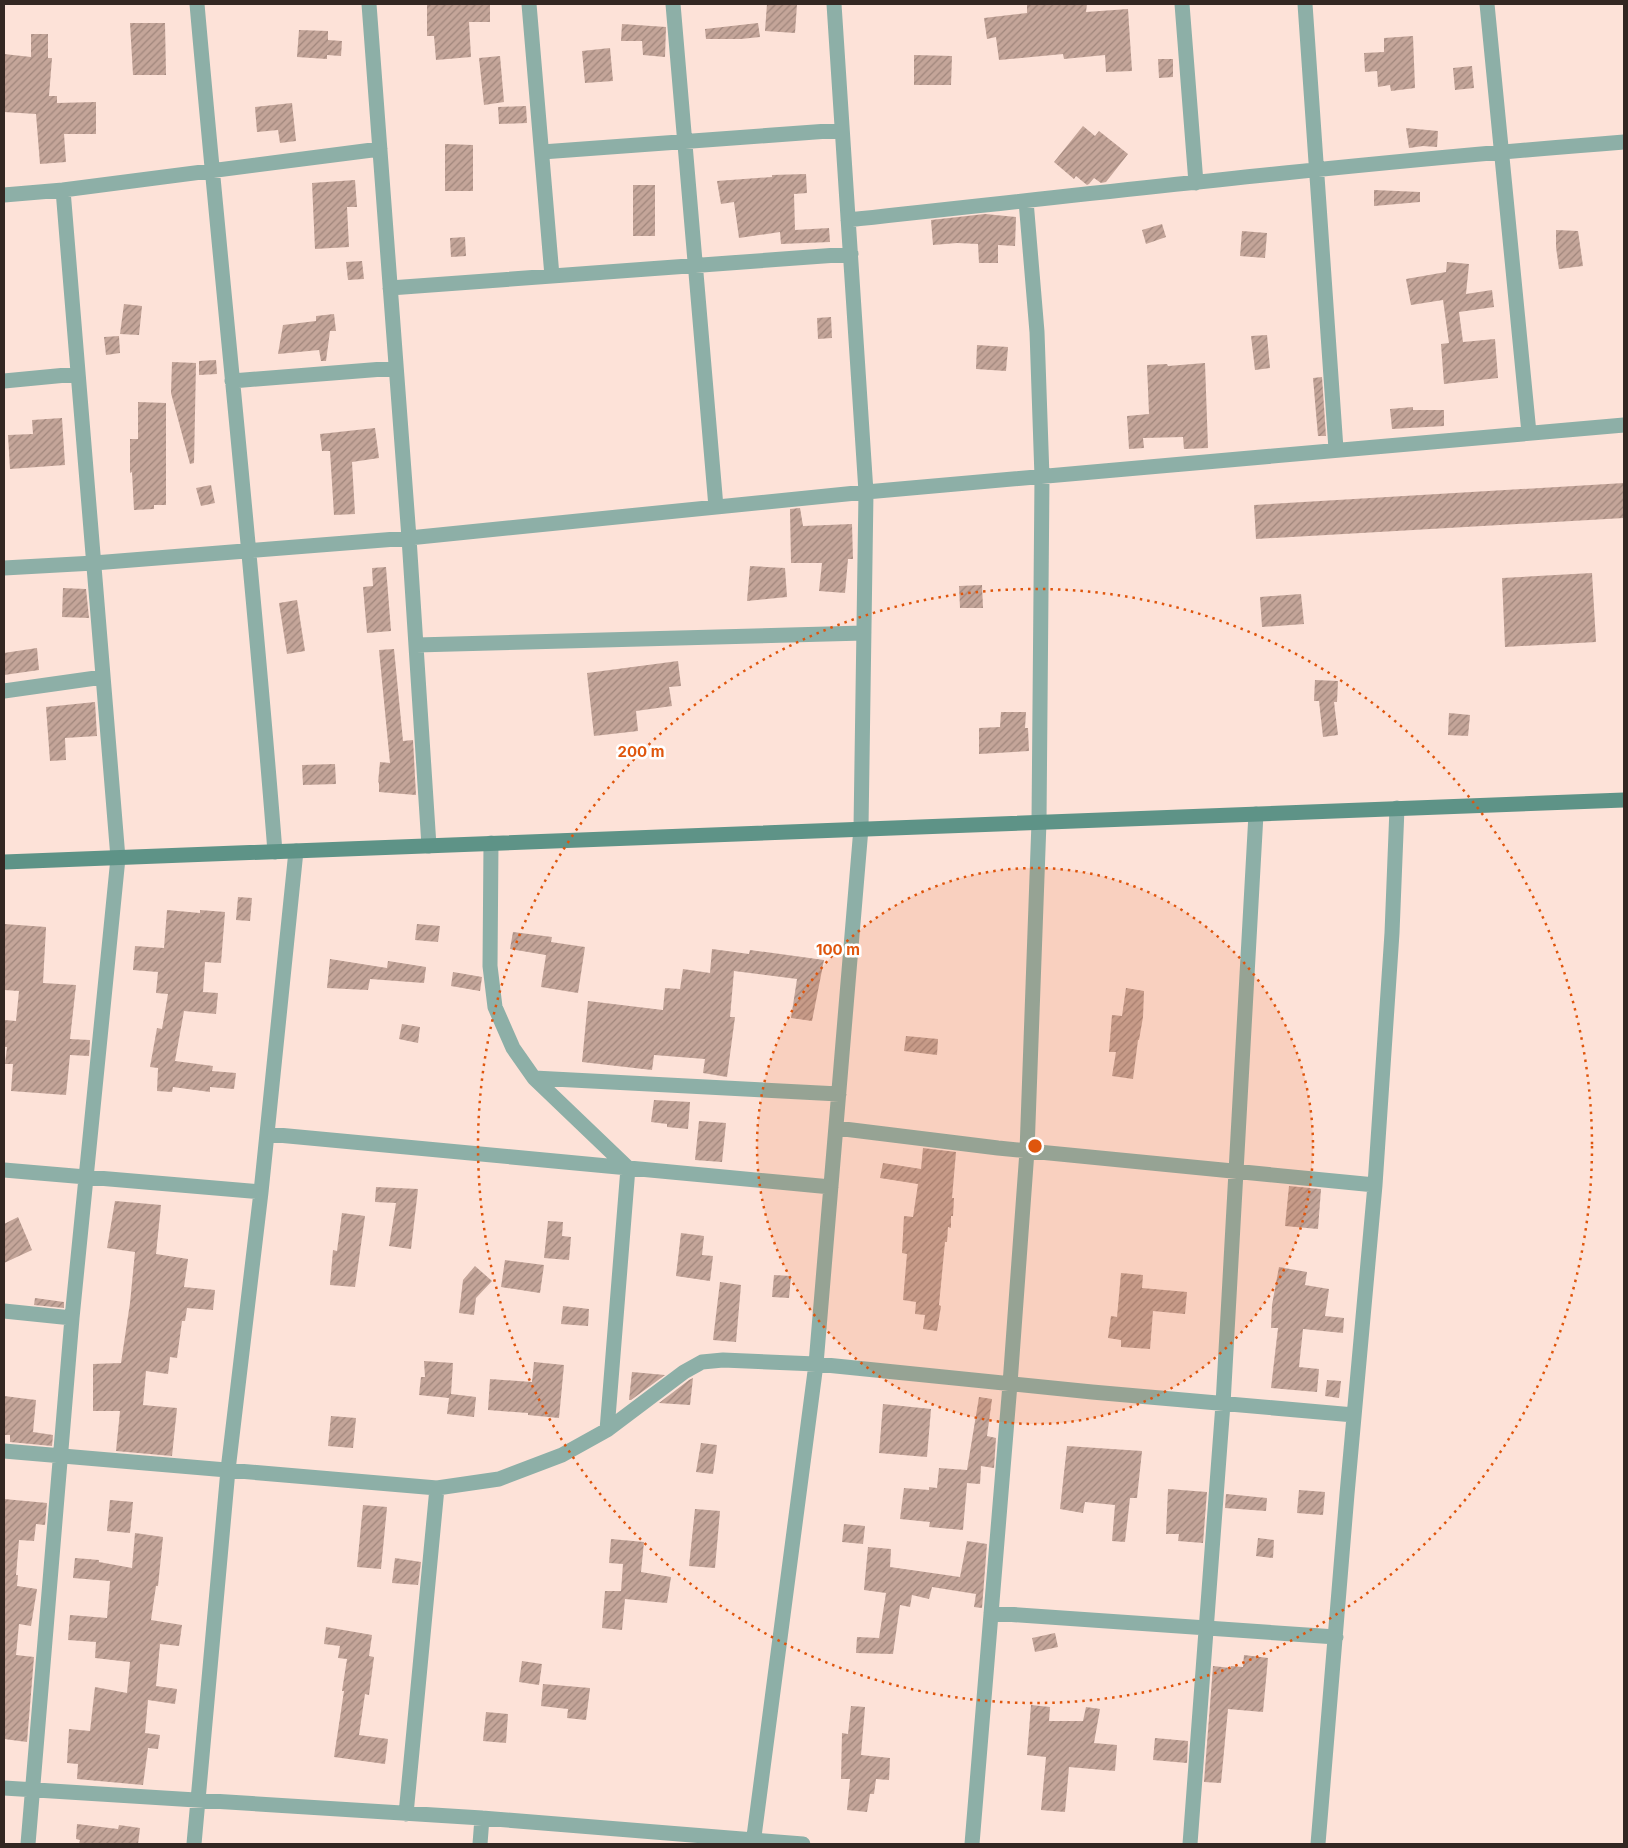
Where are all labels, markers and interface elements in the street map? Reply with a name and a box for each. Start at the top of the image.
text: 200 m [618,742,664,761]
text: 100 m [816,940,860,959]
centre of rings [1026,1137,1044,1155]

